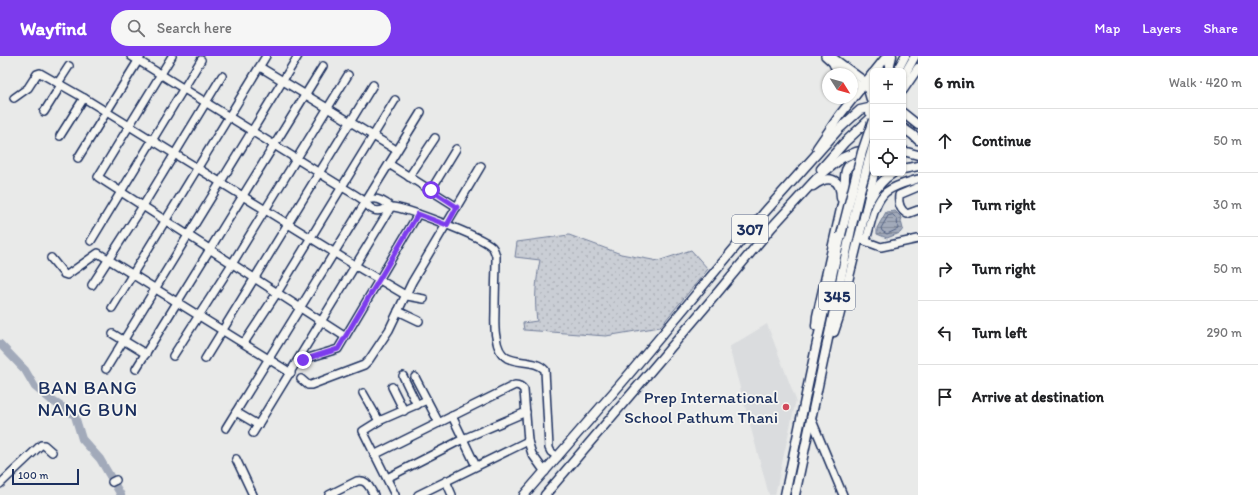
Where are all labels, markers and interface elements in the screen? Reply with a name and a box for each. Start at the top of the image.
search box [111,10,391,46]
text: Wayfind [20,17,87,40]
icon: search [125,17,147,39]
text: Search here [157,19,232,37]
text: Map [1095,20,1120,37]
text: Layers [1142,20,1181,37]
text: Share [1203,20,1238,37]
north arrow [822,68,858,104]
map controls [870,68,906,176]
button: + [870,68,906,104]
text: 6 min [934,72,975,92]
text: Walk · 420 m [1169,75,1242,90]
button: − [870,104,906,140]
icon: ahead [934,130,956,152]
text: Continue [972,132,1031,150]
text: 50 m [1213,133,1242,148]
button: locate [870,140,906,176]
route start [422,181,440,199]
icon: right [934,194,956,216]
text: Turn right [972,196,1036,214]
text: 30 m [1213,197,1242,212]
road number: 307 [732,215,768,243]
icon: right [934,258,956,280]
text: Turn right [972,260,1036,278]
text: 50 m [1213,261,1242,276]
road number: 345 [819,282,855,310]
icon: left [934,322,956,344]
text: Turn left [972,324,1027,342]
text: 290 m [1206,325,1242,340]
route end [294,351,312,369]
district label: BAN BANG NANG BUN [38,376,138,421]
icon: arrive [934,386,956,408]
place label: Prep International School Pathum Thani [624,387,778,427]
text: Arrive at destination [972,388,1104,406]
marker: Prep International School Pathum Thani [781,402,791,412]
scale bar [12,467,79,486]
text: 100 m [18,469,48,482]

